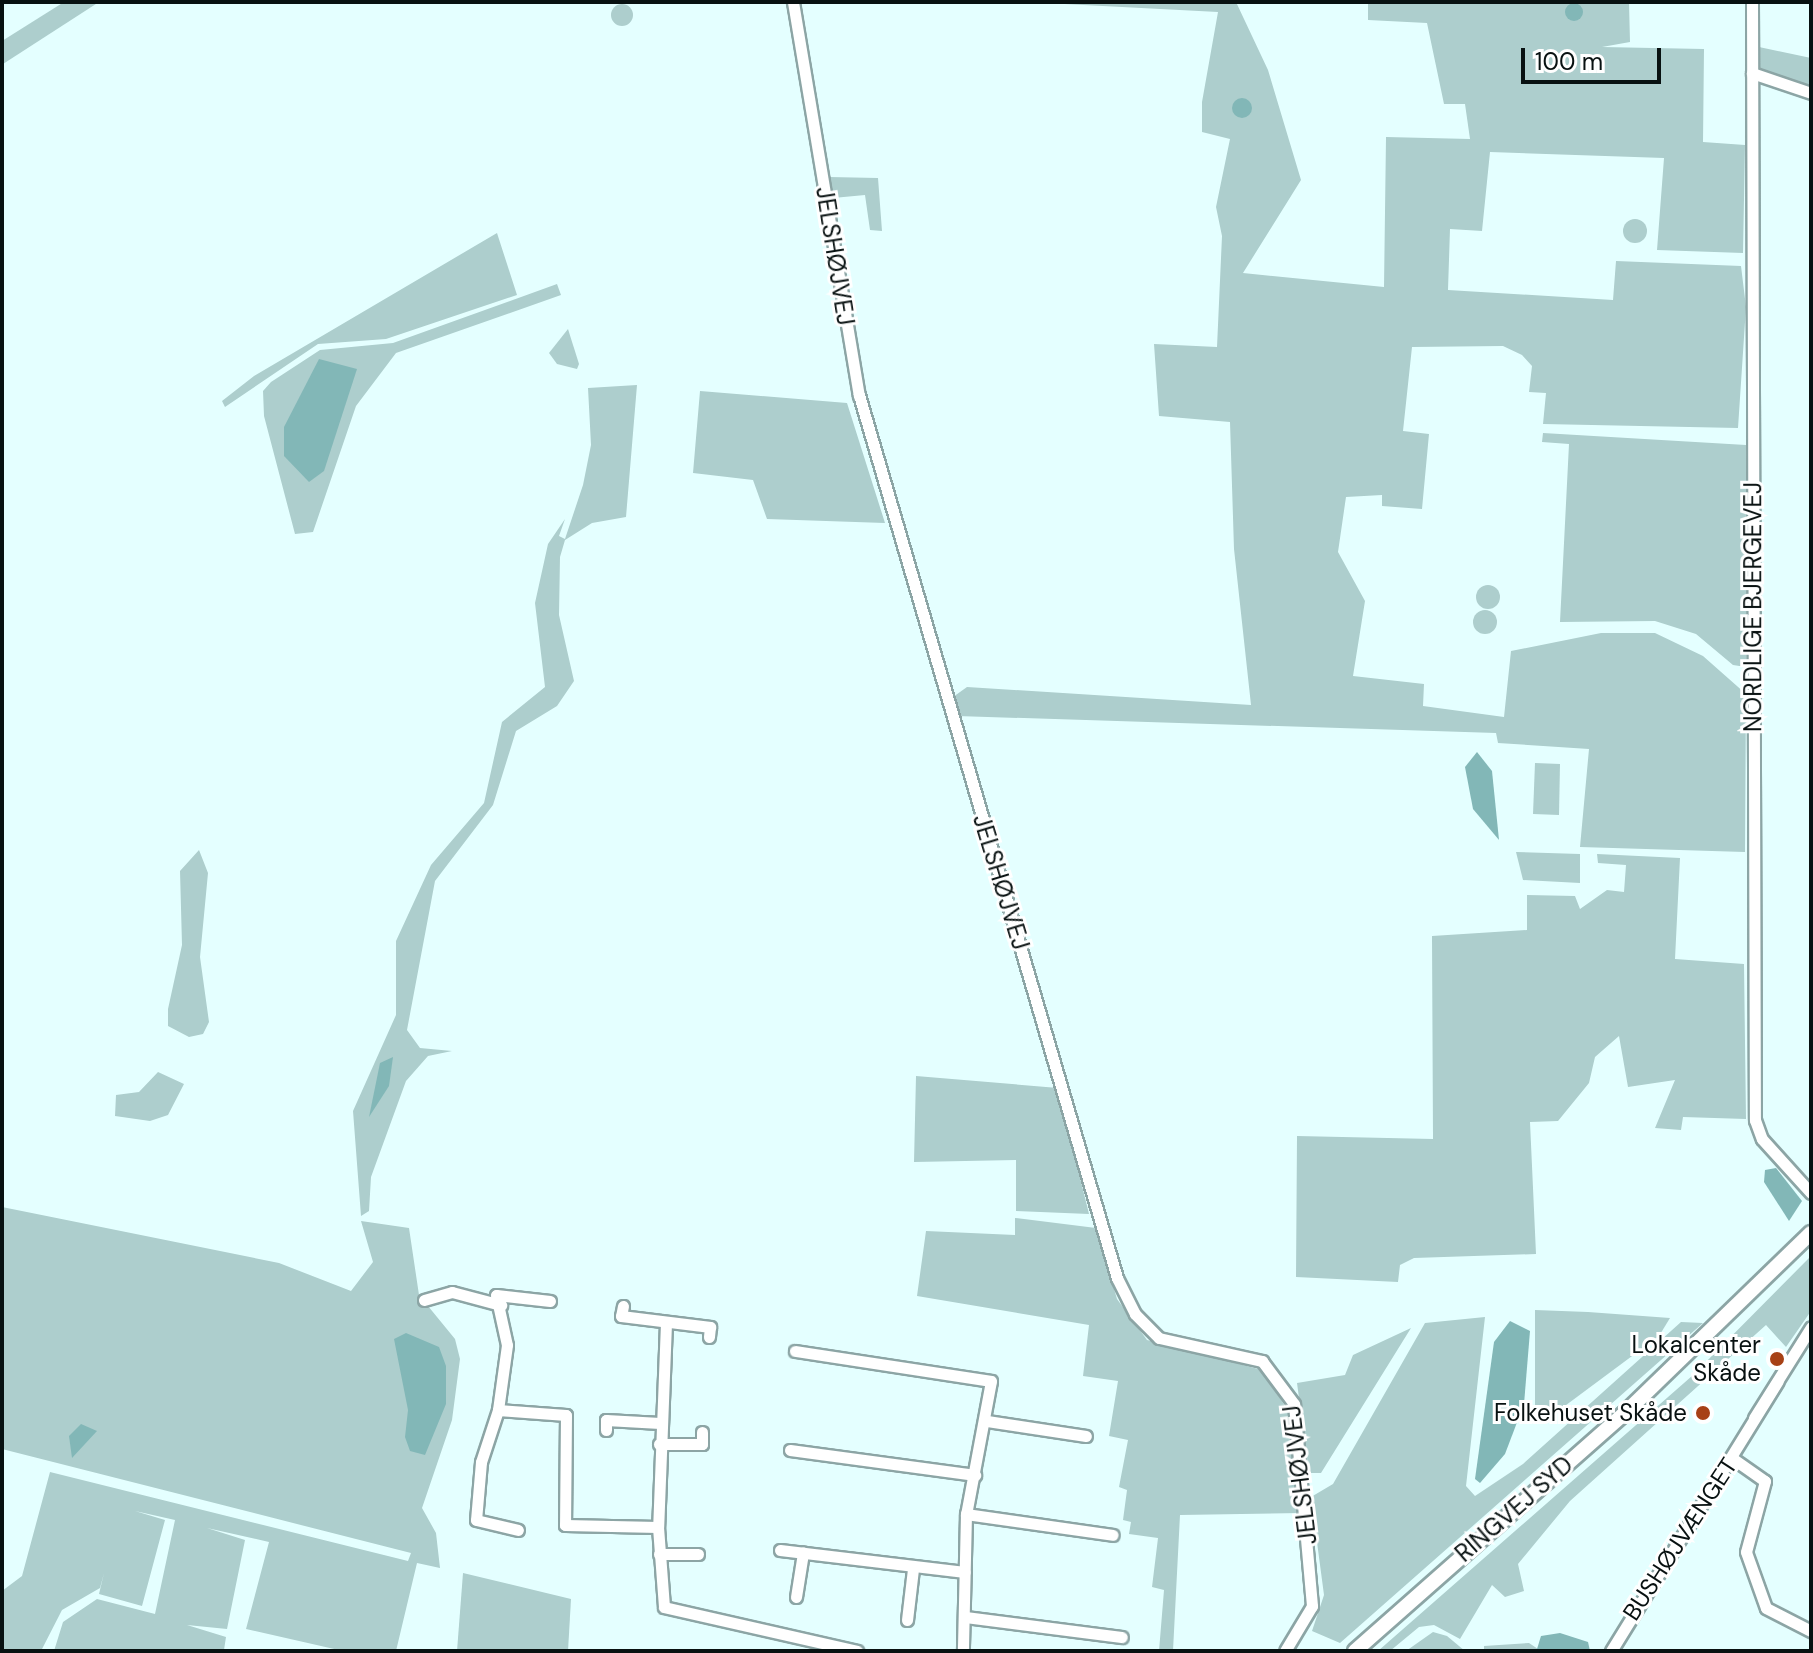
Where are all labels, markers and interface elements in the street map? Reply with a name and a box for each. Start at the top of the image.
scale bar [1525,32,1665,82]
text: 100 m [1535,46,1603,77]
street label: JELSHØJVEJ [810,185,860,327]
street label: NORDLIGE BJERGEVEJ [1739,482,1767,732]
street label: JELSHØJVEJ [967,811,1035,953]
place label: Lokalcenter Skåde [1631,1331,1761,1387]
marker: Lokalcenter Skåde [1768,1350,1786,1368]
place label: Folkehuset Skåde [1494,1399,1687,1427]
street label: JELSHØJVEJ [1277,1404,1323,1546]
marker: Folkehuset Skåde [1694,1404,1712,1422]
street label: RINGVEJ SYD [1449,1450,1579,1568]
street label: BUSHØJVÆNGET [1617,1452,1743,1626]

